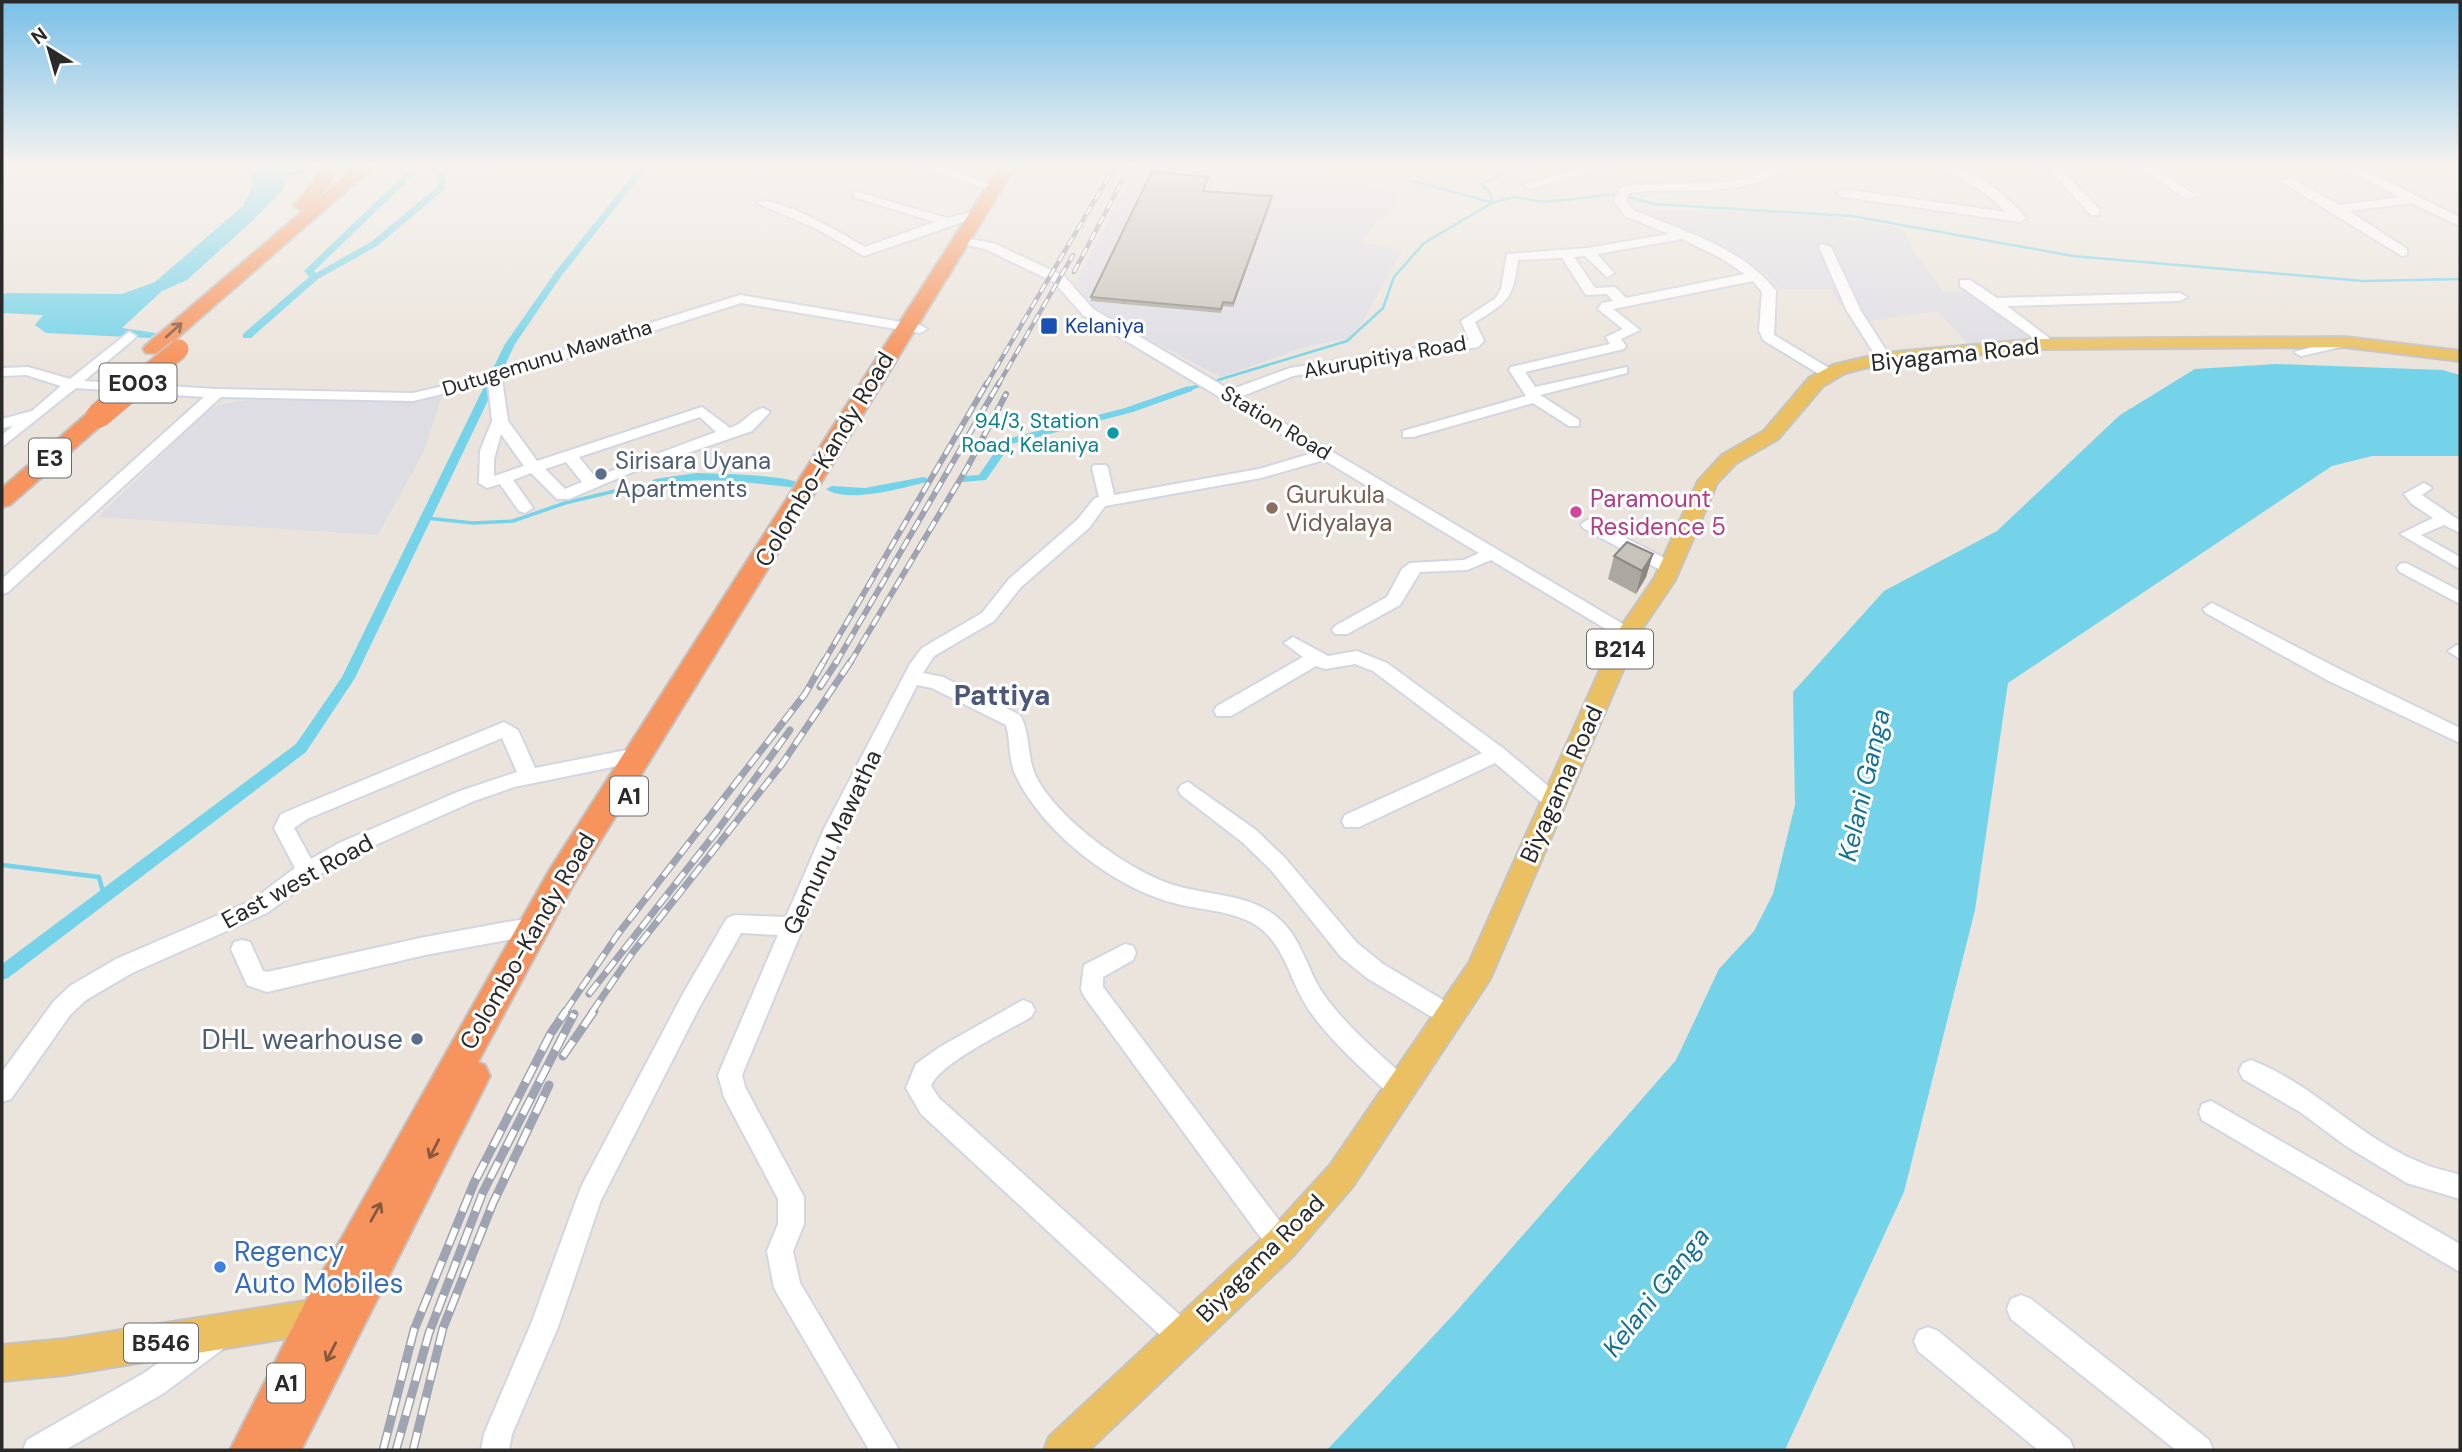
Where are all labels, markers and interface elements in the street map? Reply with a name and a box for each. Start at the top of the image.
north arrow [14,14,84,84]
text: N [26,22,52,50]
place label: Kelaniya [1065,312,1144,340]
street label: Dutugemunu Mawatha [439,313,655,403]
marker: Kelaniya [1039,316,1059,336]
one-way arrow [165,322,183,338]
street label: Akurupitiya Road [1301,329,1469,385]
street label: Biyagama Road [1869,330,2041,378]
street label: Colombo-Kandy Road [747,346,901,572]
road number: E003 [100,364,176,402]
street label: Station Road [1216,379,1336,467]
place label: 94/3, Station Road, Kelaniya [962,407,1099,459]
marker: 94/3, Station Road, Kelaniya [1105,425,1121,441]
road number: E3 [29,438,71,478]
place label: Sirisara Uyana Apartments [615,445,771,504]
marker: Sirisara Uyana Apartments [593,466,609,482]
place label: Gurukula Vidyalaya [1286,479,1392,538]
place label: Paramount Residence 5 [1590,483,1726,542]
marker: Gurukula Vidyalaya [1264,500,1280,516]
marker: Paramount Residence 5 [1568,504,1584,520]
road number: B214 [1587,629,1653,668]
district label: Pattiya [954,677,1050,714]
street label: Biyagama Road [1512,700,1610,868]
water label: Kelani Ganga [1830,705,1898,865]
street label: Gemunu Mawatha [776,744,888,940]
road number: A1 [610,776,648,816]
street label: East west Road [216,827,378,935]
street label: Colombo-Kandy Road [452,827,602,1055]
place label: DHL wearhouse [201,1021,403,1058]
marker: DHL wearhouse [409,1031,425,1047]
one-way arrow [427,1138,441,1159]
street label: Biyagama Road [1189,1187,1331,1329]
one-way arrow [370,1202,383,1223]
water label: Kelani Ganga [1595,1220,1717,1364]
place label: Regency Auto Mobiles [234,1233,404,1302]
marker: Regency Auto Mobiles [212,1259,228,1275]
road number: B546 [124,1324,198,1362]
one-way arrow [324,1341,338,1362]
road number: A1 [267,1364,305,1402]

